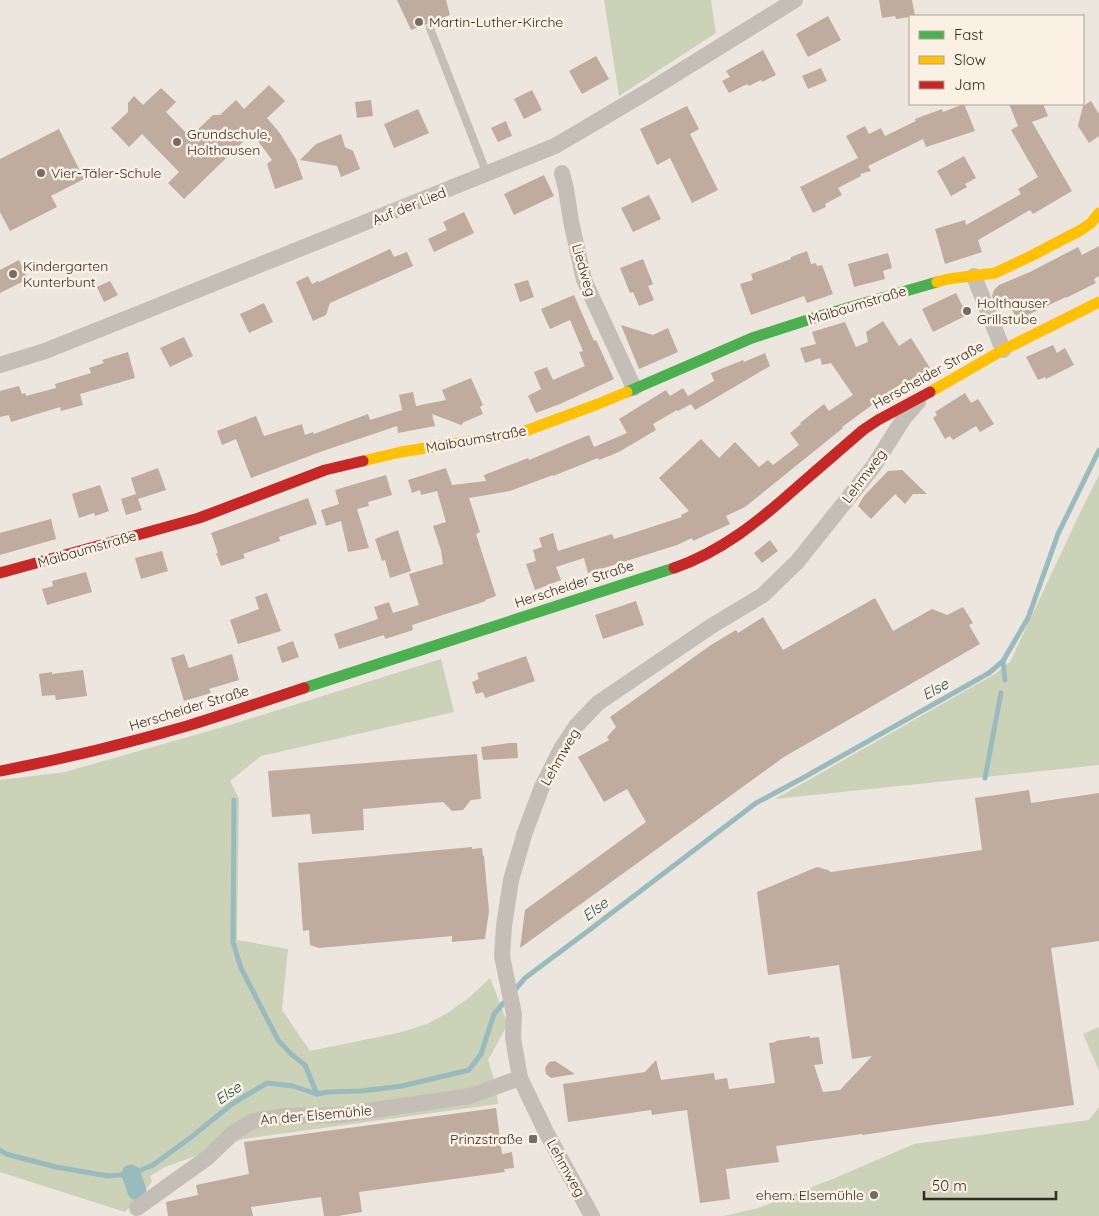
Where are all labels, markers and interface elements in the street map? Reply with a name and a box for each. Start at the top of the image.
place label: Martin-Luther-Kirche [429,13,563,31]
legend [909,15,1084,105]
marker: Martin-Luther-Kirche [413,16,425,28]
text: Fast [954,25,983,44]
text: Slow [954,50,986,69]
text: Jam [954,75,985,94]
place label: Grundschule, Holthausen [187,125,270,159]
marker: Grundschule, Holthausen [171,136,183,148]
place label: Vier-Täler-Schule [51,164,162,182]
marker: Vier-Täler-Schule [35,167,47,179]
street label: Auf der Lied [369,183,449,229]
street label: Liedweg [568,242,600,298]
place label: Kindergarten Kunterbunt [23,257,108,291]
marker: Kindergarten Kunterbunt [7,268,19,280]
street label: Maibaumstraße [806,281,908,329]
place label: Holthauser Grillstube [977,294,1048,328]
marker: Holthauser Grillstube [961,305,973,317]
street label: Herscheider Straße [869,337,987,413]
street label: Maibaumstraße [424,421,528,457]
street label: Lehmweg [838,445,890,507]
street label: Maibaumstraße [35,526,139,572]
street label: Herscheider Straße [512,556,636,612]
water label: Else [918,674,952,704]
street label: Herscheider Straße [127,681,251,735]
street label: Lehmweg [536,725,584,789]
water label: Else [578,893,612,925]
water label: Else [211,1077,245,1109]
street label: An der Elsemühle [259,1101,373,1129]
place label: Prinzstraße [450,1130,523,1148]
marker: Prinzstraße [527,1133,539,1145]
street label: Lehmweg [543,1136,589,1200]
scale bar [924,1168,1056,1200]
text: 50 m [932,1176,967,1195]
place label: ehem. Elsemühle [756,1186,864,1204]
marker: ehem. Elsemühle [868,1189,880,1201]

